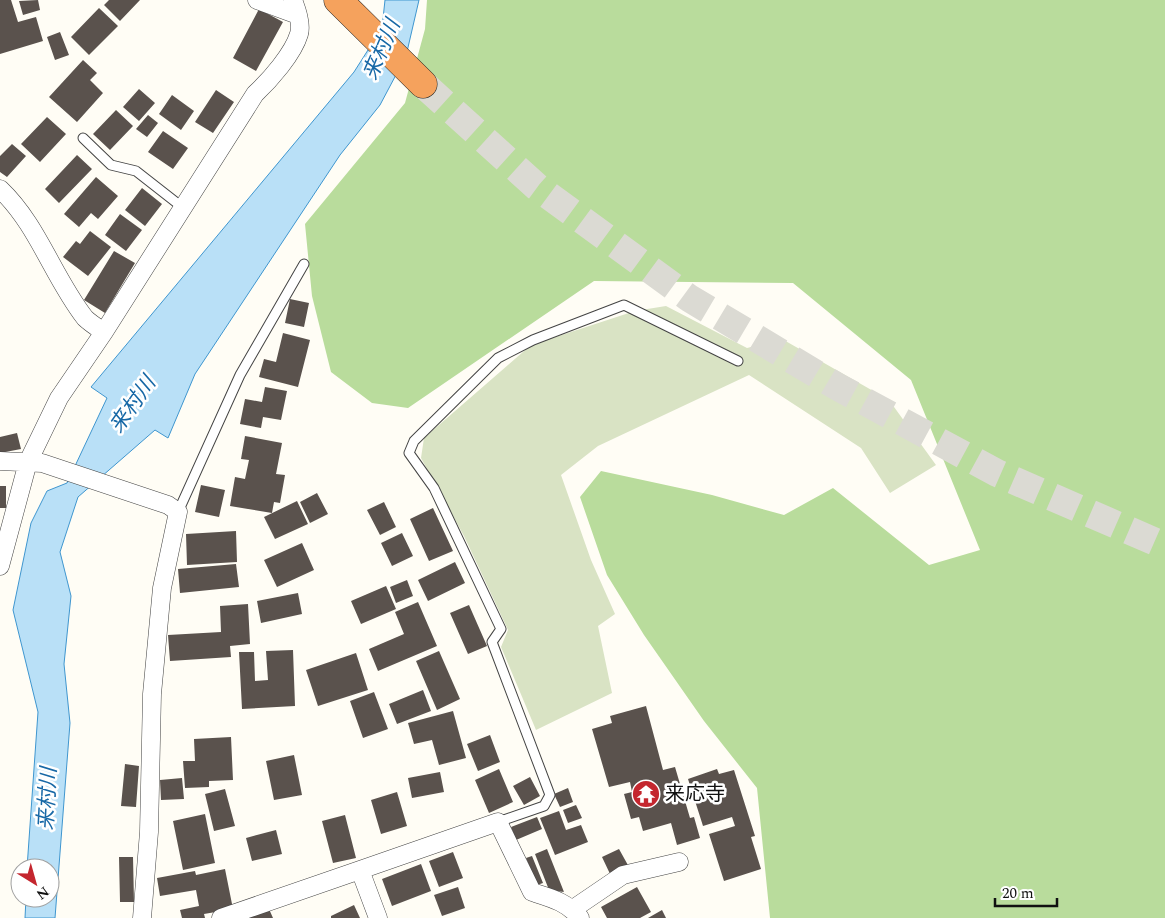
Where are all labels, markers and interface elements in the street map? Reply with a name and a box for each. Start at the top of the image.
water label: 来村川 [355,13,410,85]
water label: 来村川 [102,368,165,440]
water label: 来村川 [30,765,66,831]
temple icon: 来応寺 [631,779,661,809]
place label: 来応寺 [665,779,725,809]
north arrow [10,858,60,908]
scale bar [995,876,1058,908]
text: N [32,881,53,905]
text: 20 m [1002,882,1034,905]

